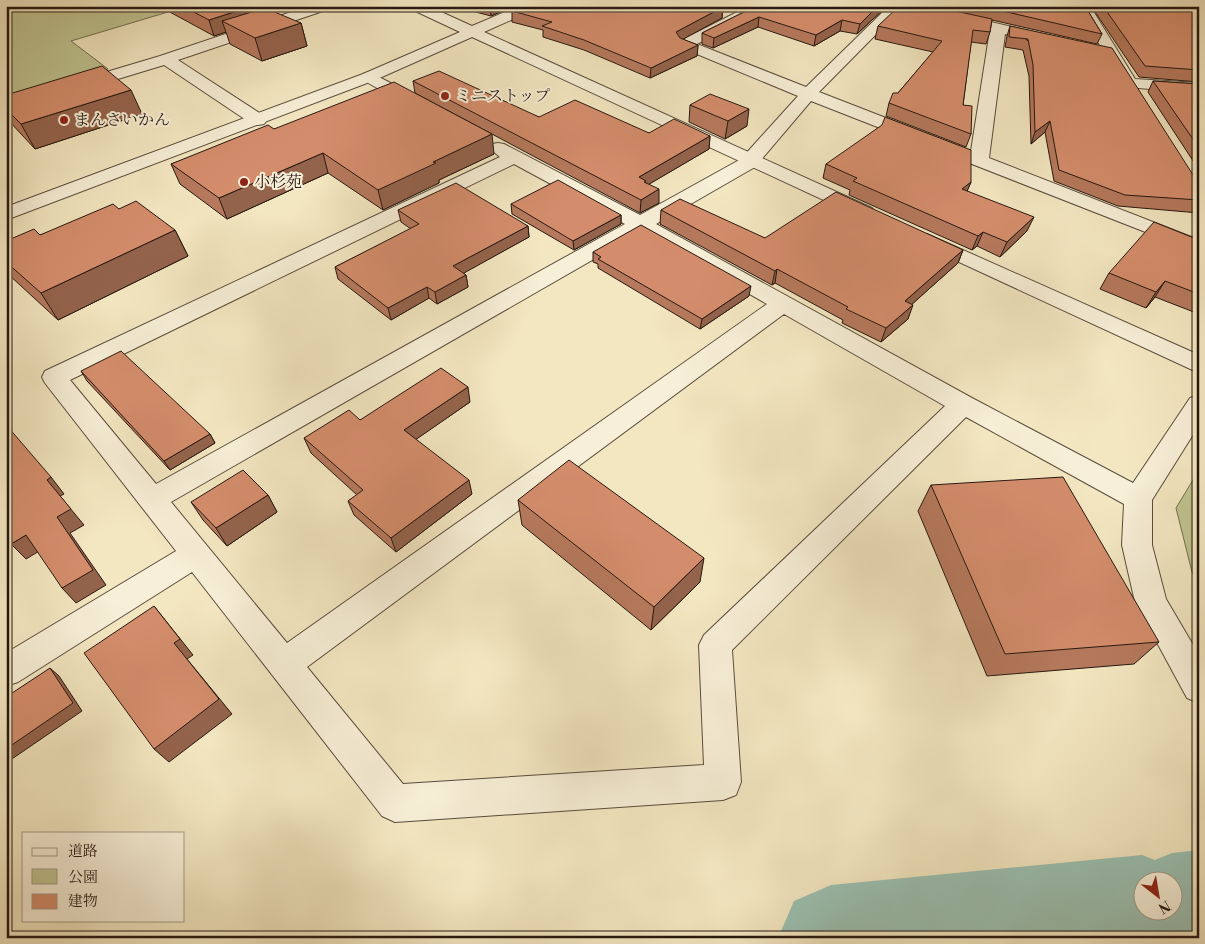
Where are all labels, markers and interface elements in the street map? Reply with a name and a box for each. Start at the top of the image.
place label: ミニストップ [455,86,551,106]
marker: ミニストップ [439,90,451,102]
place label: まんさいかん [74,110,170,130]
marker: まんさいかん [58,114,70,126]
place label: 小杉苑 [254,172,302,192]
marker: 小杉苑 [238,176,250,188]
legend [22,832,185,922]
text: 道路 [68,842,98,861]
text: 公園 [68,868,98,887]
north arrow [1132,872,1182,922]
text: 建物 [68,892,98,911]
text: N [1155,896,1174,917]

